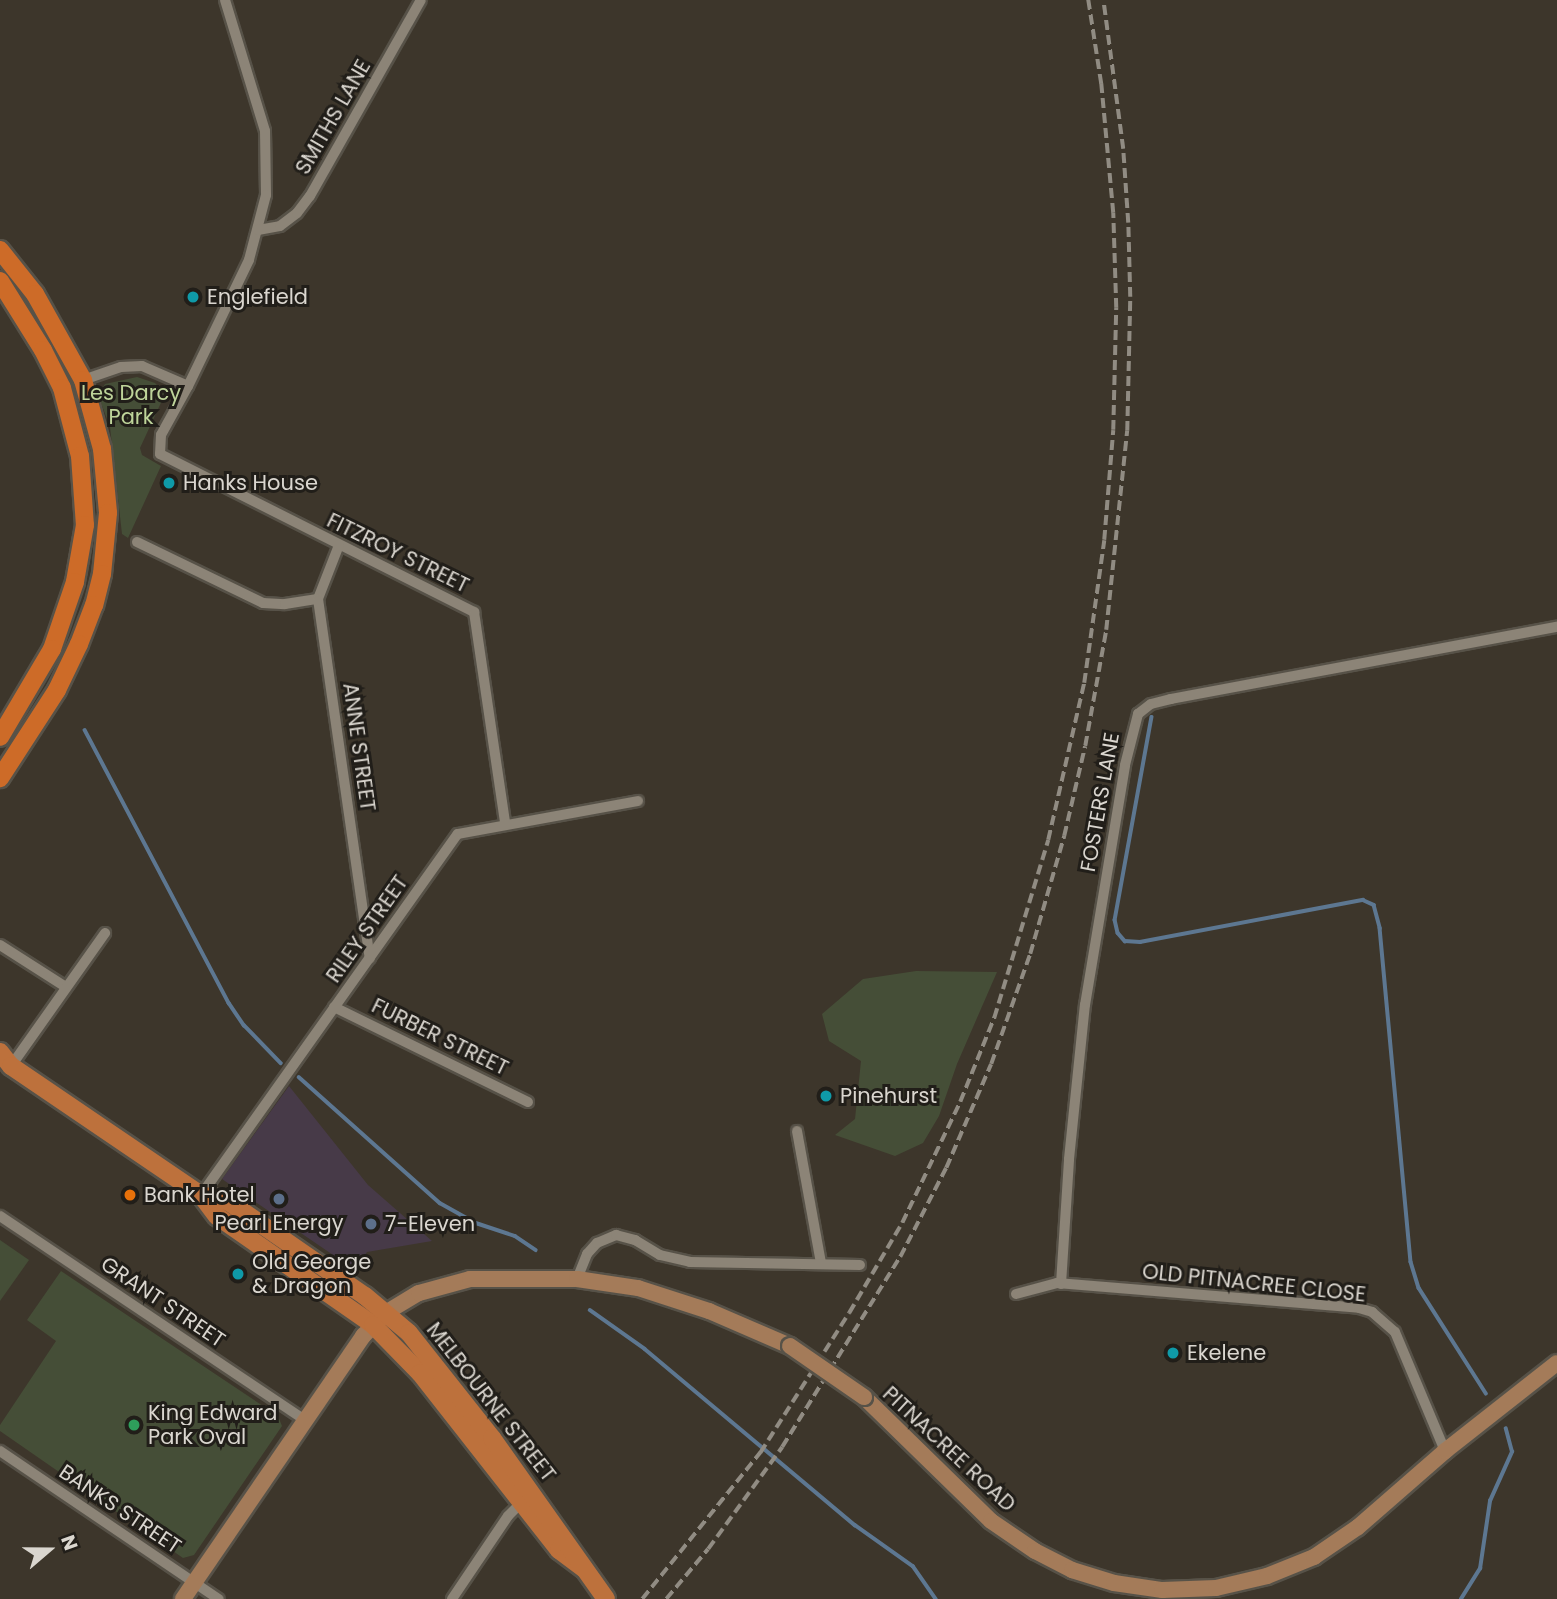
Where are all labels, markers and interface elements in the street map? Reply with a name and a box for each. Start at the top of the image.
street label: SMITHS LANE [290,55,376,179]
place label: Englefield [207,284,308,310]
marker: Englefield [185,289,201,305]
park label: Les Darcy Park [81,380,181,430]
place label: Hanks House [183,470,318,496]
marker: Hanks House [161,475,177,491]
street label: FITZROY STREET [323,508,473,598]
street label: ANNE STREET [338,681,380,813]
street label: FOSTERS LANE [1075,730,1125,874]
street label: RILEY STREET [321,871,413,987]
street label: FURBER STREET [368,993,512,1081]
place label: Pinehurst [840,1083,937,1109]
marker: Pinehurst [818,1088,834,1104]
place label: Bank Hotel [144,1182,255,1208]
marker: Bank Hotel [122,1187,138,1203]
marker: Pearl Energy [271,1191,287,1207]
place label: Pearl Energy [214,1210,344,1236]
place label: 7-Eleven [385,1211,475,1237]
marker: 7-Eleven [363,1216,379,1232]
place label: Old George & Dragon [252,1249,371,1299]
street label: GRANT STREET [96,1251,230,1353]
street label: OLD PITNACREE CLOSE [1141,1259,1367,1307]
marker: Old George & Dragon [230,1266,246,1282]
street label: MELBOURNE STREET [421,1318,561,1486]
place label: Ekelene [1187,1340,1266,1366]
marker: Ekelene [1165,1345,1181,1361]
street label: PITNACREE ROAD [878,1381,1020,1517]
place label: King Edward Park Oval [148,1400,277,1450]
marker: King Edward Park Oval [126,1417,142,1433]
street label: BANKS STREET [54,1459,186,1559]
north arrow [14,1515,84,1585]

